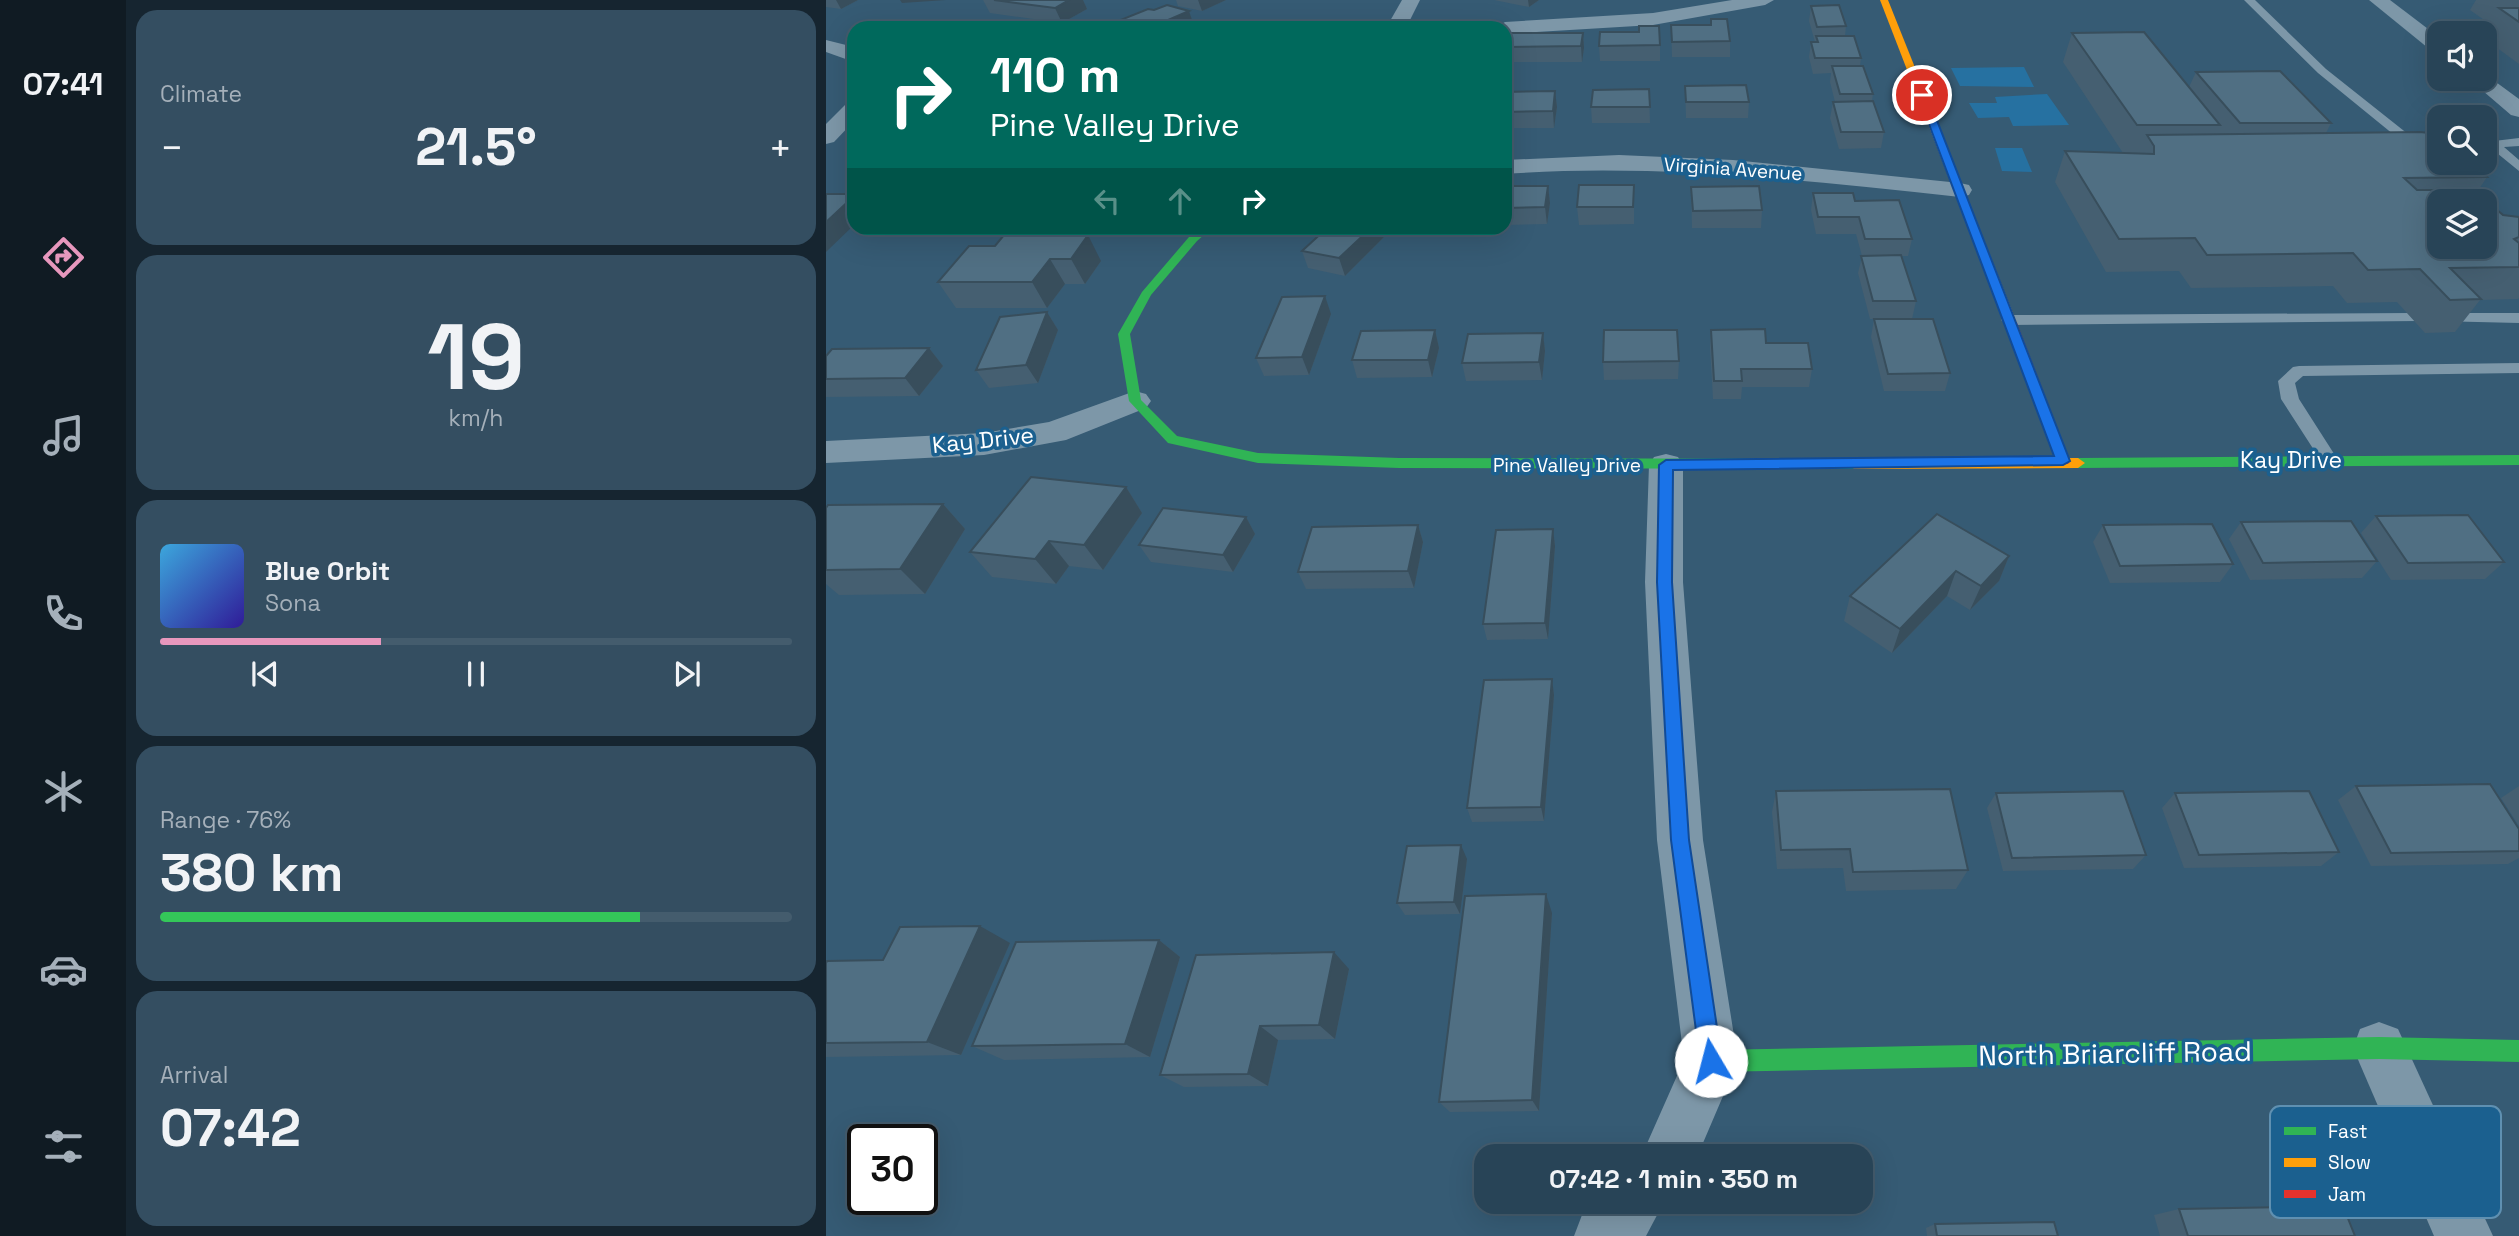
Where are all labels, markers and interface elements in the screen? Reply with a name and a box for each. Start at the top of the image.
map controls [2427,21,2497,259]
button: sound [2427,21,2497,91]
text: 110 m [990,44,1120,106]
icon: right [875,49,966,140]
text: 07:41 [23,64,103,104]
pin [1892,65,1952,125]
icon: arrive [1903,76,1941,114]
text: Climate [160,79,242,109]
text: Pine Valley Drive [990,105,1240,145]
button: search [2427,105,2497,175]
text: 21.5° [415,114,537,180]
text: − [160,124,184,172]
text: + [768,124,792,172]
street label: Virginia Avenue [1663,152,1803,186]
icon: left [1088,182,1126,220]
icon: ahead [1161,182,1199,220]
icon: right [1234,182,1272,220]
button: layers [2427,189,2497,259]
icon: directions [39,233,88,282]
text: 19 [427,299,525,416]
text: km/h [449,403,503,433]
icon: music [39,411,88,460]
street label: Kay Drive [931,420,1035,460]
street label: Kay Drive [2240,445,2342,475]
street label: Pine Valley Drive [1493,453,1641,478]
text: Blue Orbit [265,554,390,588]
text: Sona [265,588,321,618]
icon: phone [39,589,88,638]
icon: previous [246,655,284,693]
icon: pause [457,655,495,693]
icon: next [668,655,706,693]
icon: climate [39,767,88,816]
text: Range · 76% [160,805,291,835]
text: 380 km [160,840,343,906]
icon: car [39,945,88,994]
position arrow [1674,1024,1748,1098]
street label: North Briarcliff Road [1978,1033,2252,1073]
text: Arrival [160,1060,228,1090]
text: 07:42 [160,1095,301,1161]
legend [2270,1106,2501,1218]
text: Fast [2328,1119,2368,1144]
icon: filters [39,1122,88,1171]
speed limit sign: 30 [847,1124,938,1215]
text: Slow [2328,1150,2371,1175]
text: 07:42 · 1 min · 350 m [1549,1162,1798,1196]
text: Jam [2328,1182,2366,1207]

